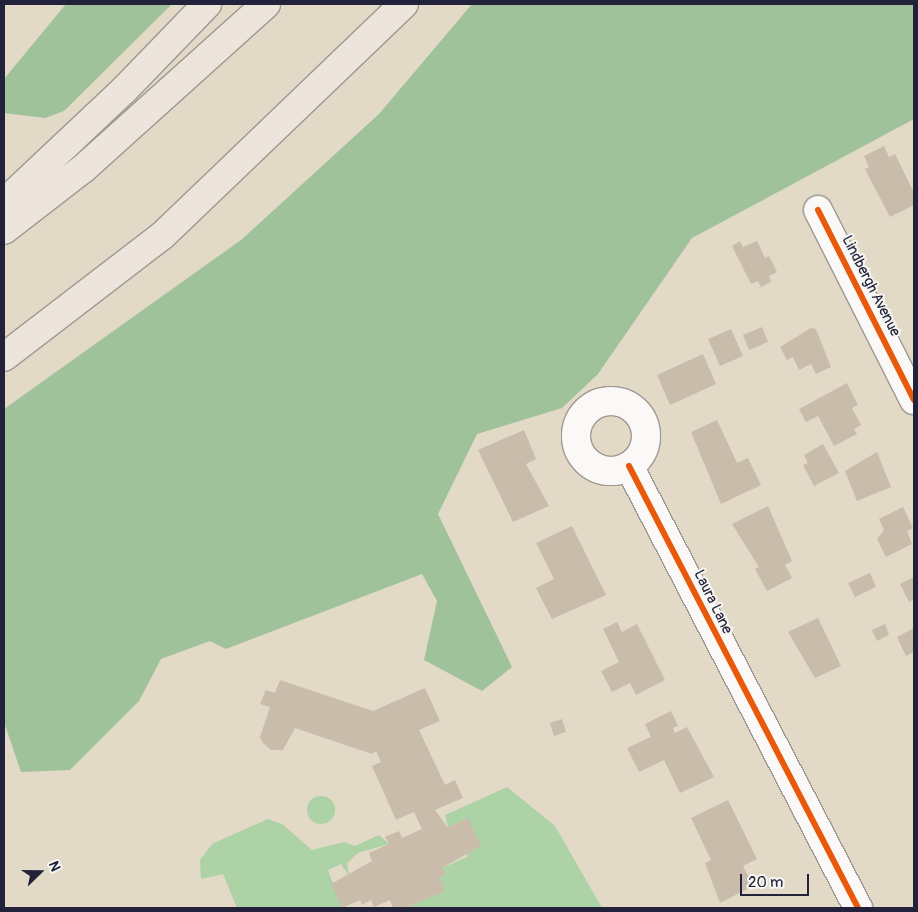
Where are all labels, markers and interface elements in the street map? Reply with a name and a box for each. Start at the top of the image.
street label: Lindbergh Avenue [838,232,904,340]
street label: Laura Lane [690,567,736,637]
north arrow [15,847,65,897]
text: N [45,859,64,874]
scale bar [743,864,812,896]
text: 20 m [748,873,783,892]

